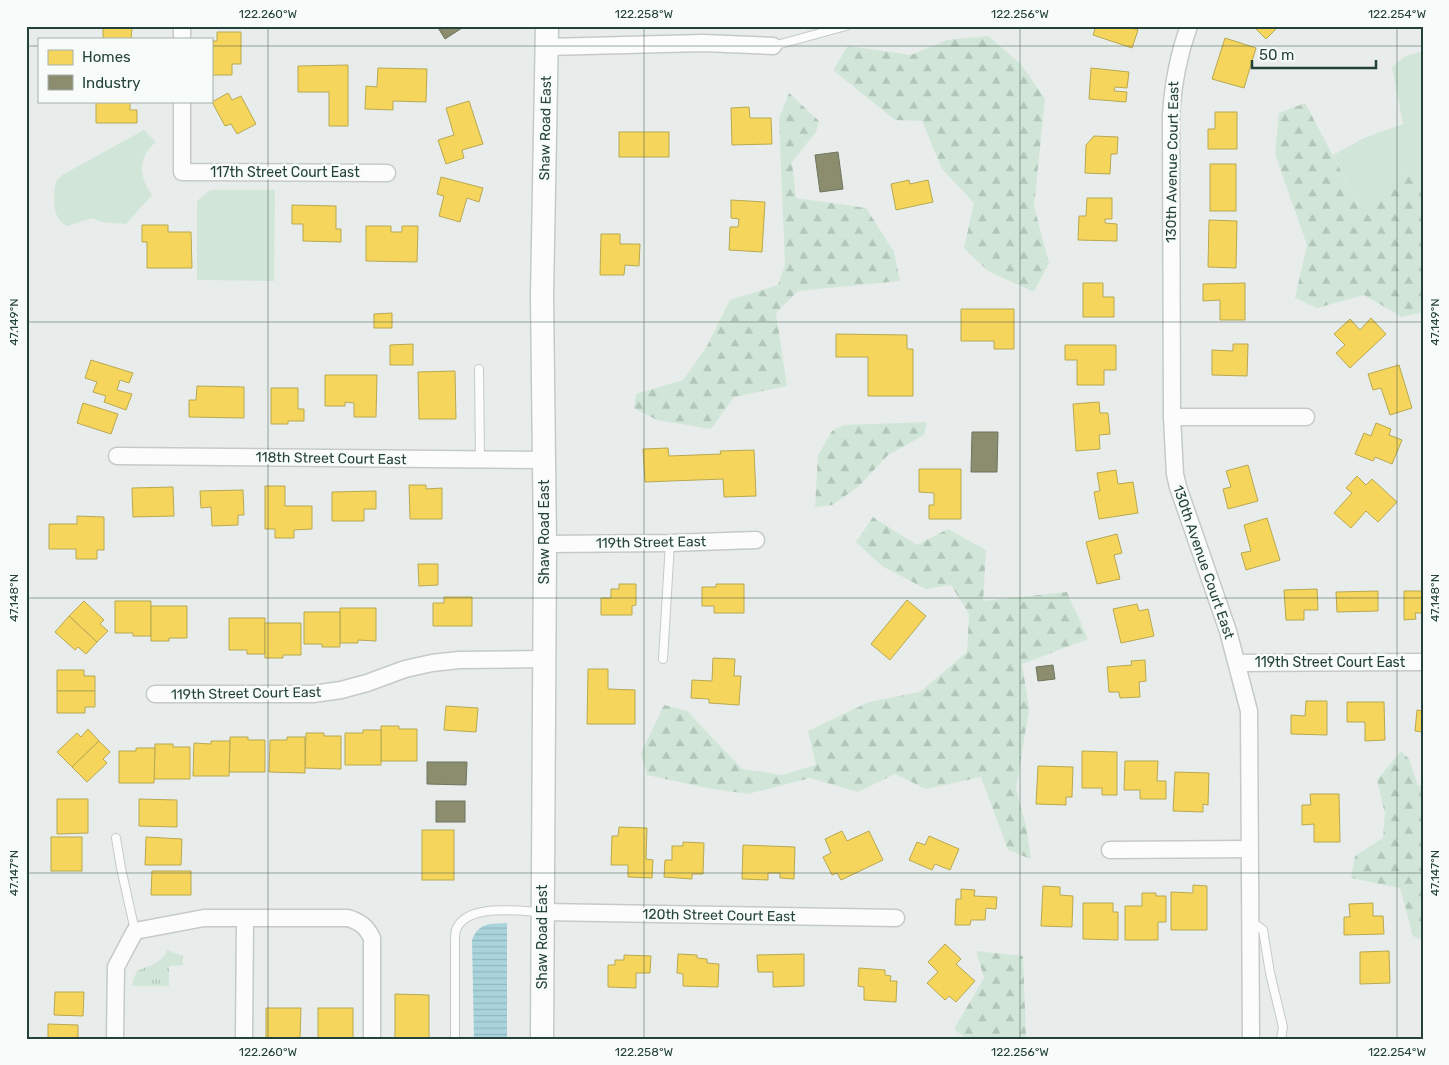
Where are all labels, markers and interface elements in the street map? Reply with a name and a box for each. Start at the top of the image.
text: 122.260°W [239,7,298,21]
text: 122.258°W [615,7,674,21]
text: 122.256°W [991,7,1049,21]
text: 122.254°W [1368,7,1426,21]
legend [38,38,212,102]
scale bar [1252,38,1375,70]
text: 50 m [1259,46,1294,64]
text: Homes [82,48,131,66]
text: Industry [82,74,141,92]
street label: Shaw Road East [536,75,555,181]
street label: 130th Avenue Court East [1163,81,1182,243]
street label: 117th Street Court East [210,164,360,181]
text: 47.149°N [7,298,21,346]
text: 47.149°N [1428,298,1442,346]
street label: 118th Street Court East [255,449,407,468]
street label: Shaw Road East [536,479,553,584]
street label: 130th Avenue Court East [1169,483,1238,642]
street label: 119th Street East [596,533,707,552]
text: 47.148°N [7,574,21,622]
text: 47.148°N [1428,574,1442,622]
street label: 119th Street Court East [1255,654,1406,671]
street label: 119th Street Court East [171,684,322,703]
text: 47.147°N [7,850,21,896]
text: 47.147°N [1428,850,1442,896]
street label: Shaw Road East [534,884,551,989]
street label: 120th Street Court East [642,906,796,925]
text: 122.260°W [239,1045,298,1059]
text: 122.258°W [615,1045,674,1059]
text: 122.256°W [991,1045,1049,1059]
text: 122.254°W [1368,1045,1426,1059]

